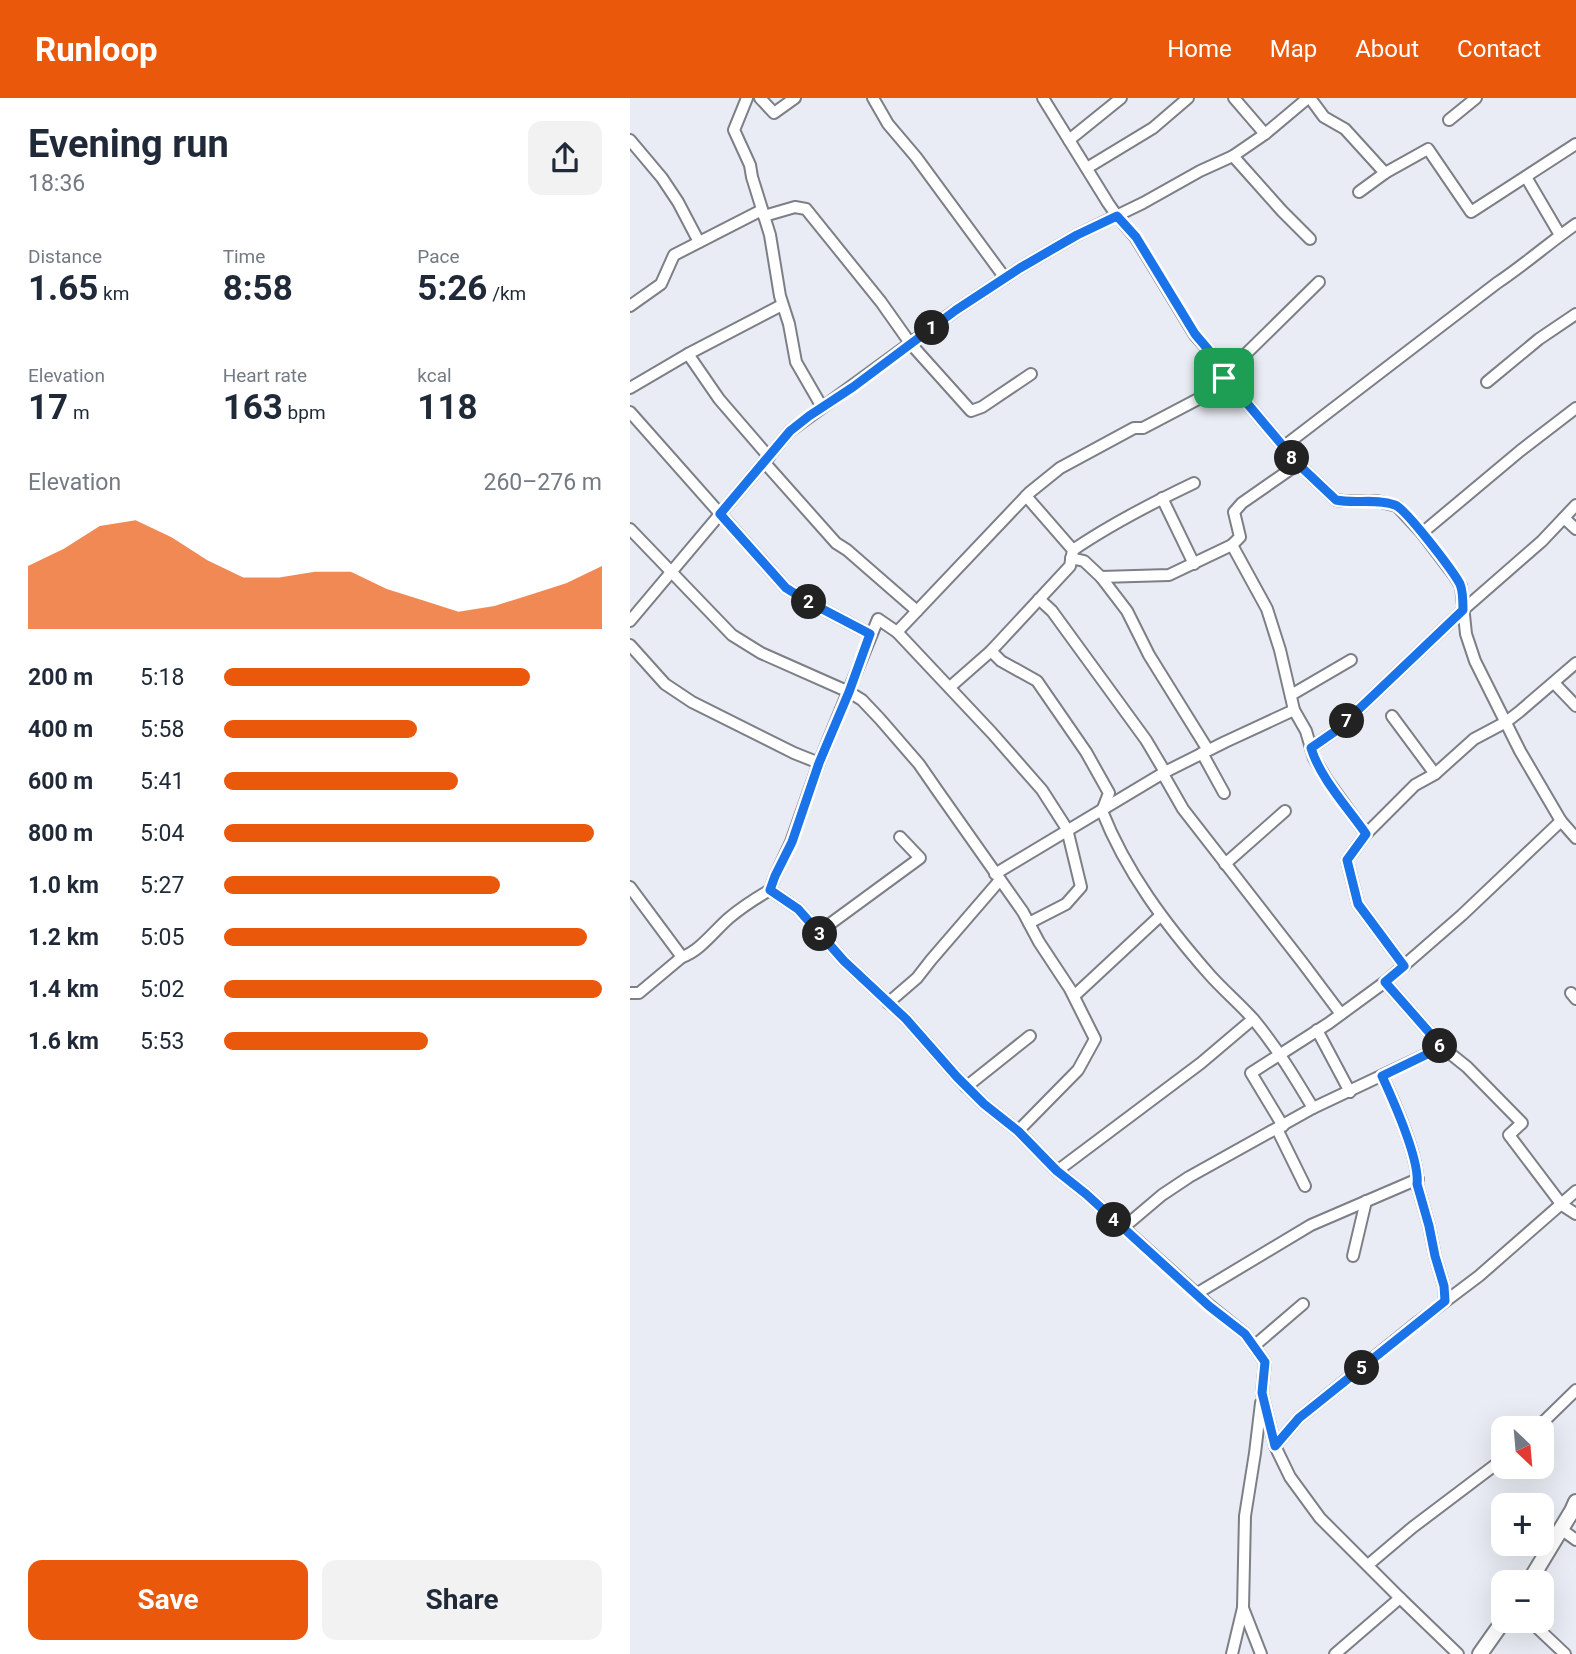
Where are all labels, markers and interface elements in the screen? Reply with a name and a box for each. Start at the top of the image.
text: Runloop [35,30,158,69]
text: Home [1167,35,1232,63]
text: Map [1270,35,1317,63]
text: About [1355,35,1419,63]
text: Contact [1457,35,1541,63]
button: share [528,121,602,195]
text: Evening run [28,122,229,166]
text: 18:36 [28,170,85,197]
text: Distance [28,245,102,268]
text: Time [223,245,265,268]
text: Pace [417,245,460,268]
text: 1.65 [28,268,98,309]
text: 8:58 [223,268,293,309]
text: 5:26 [417,268,487,309]
text: km [98,282,129,305]
text: /km [487,282,526,305]
pin: 1 [914,310,950,345]
text: 1 [926,316,937,339]
pin [1194,348,1254,408]
icon: arrive [1205,359,1243,397]
text: Elevation [28,364,105,387]
text: Heart rate [223,364,307,387]
text: kcal [417,364,452,387]
text: 17 [28,387,68,428]
text: 163 [223,387,283,428]
text: 118 [417,387,478,428]
text: m [68,401,90,424]
text: bpm [283,401,326,424]
pin: 8 [1274,440,1310,476]
text: 8 [1286,446,1297,469]
text: Elevation [28,469,121,496]
text: 260–276 m [483,469,602,496]
pin: 2 [792,584,826,620]
text: 2 [803,590,814,613]
text: 200 m [28,664,93,691]
text: 5:18 [140,664,184,691]
pin: 7 [1330,704,1364,738]
text: 7 [1341,709,1352,732]
text: 400 m [28,716,93,743]
text: 5:58 [140,716,184,743]
text: 600 m [28,768,93,795]
text: 5:41 [140,768,184,795]
text: 800 m [28,820,93,847]
text: 5:04 [140,820,184,847]
text: 1.0 km [28,872,99,899]
text: 5:27 [140,872,184,899]
pin: 3 [802,916,838,952]
text: 3 [814,922,825,945]
text: 1.2 km [28,924,99,951]
text: 5:05 [140,924,184,951]
text: 1.4 km [28,976,99,1003]
text: 5:02 [140,976,184,1003]
text: 1.6 km [28,1028,99,1055]
text: 5:53 [140,1028,184,1055]
pin: 6 [1422,1028,1458,1063]
text: 6 [1434,1034,1445,1057]
pin: 4 [1096,1202,1132,1238]
text: 4 [1108,1208,1119,1231]
pin: 5 [1344,1350,1380,1386]
text: 5 [1356,1356,1367,1379]
north arrow [1491,1416,1554,1479]
map controls [1491,1416,1554,1633]
button: + [1491,1493,1554,1556]
button: Save [28,1560,308,1640]
button: Share [322,1560,602,1640]
button: − [1491,1570,1554,1633]

